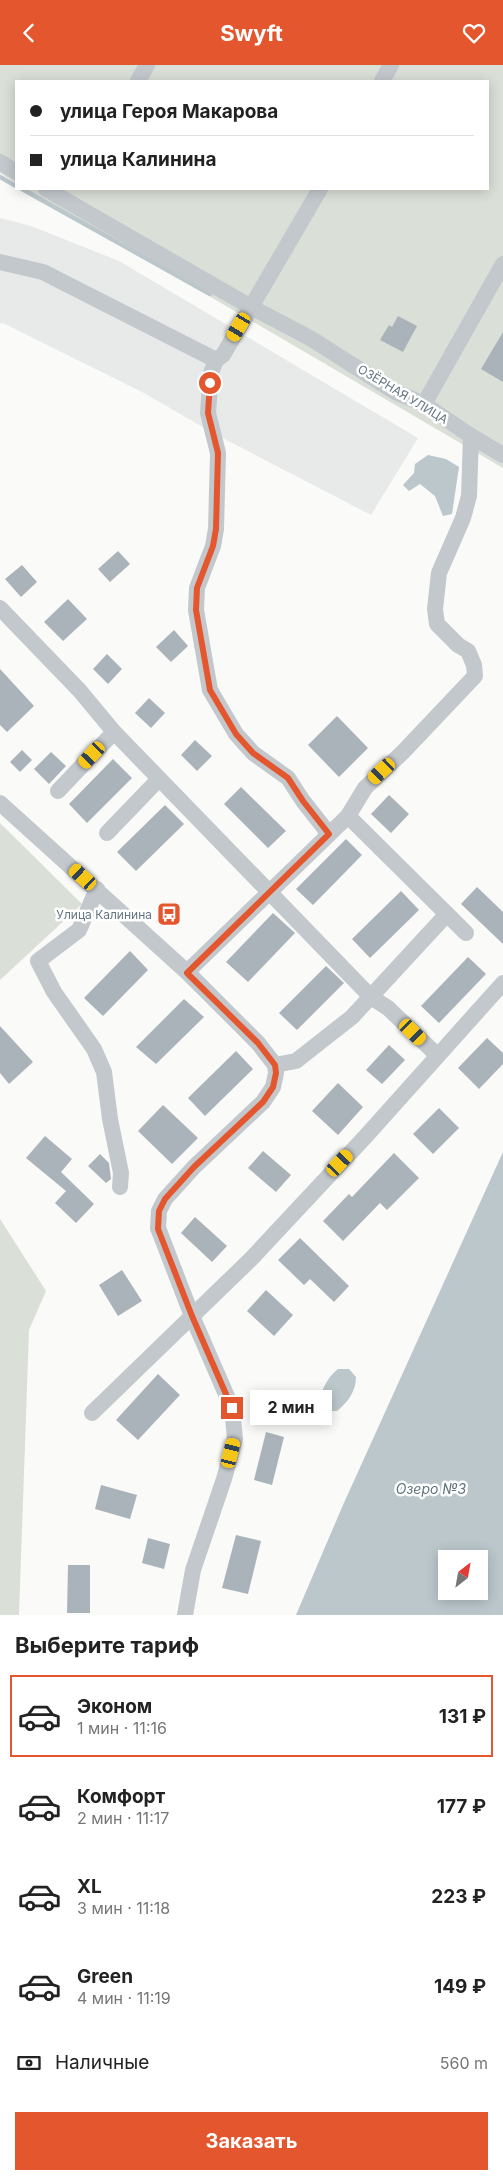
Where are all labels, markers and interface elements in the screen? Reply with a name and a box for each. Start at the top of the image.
icon: back [15,19,43,47]
icon: heart [460,19,488,47]
text: Swyft [220,20,283,46]
text: улица Героя Макарова [60,100,278,123]
text: улица Калинина [60,148,216,171]
car [224,310,253,344]
street label: ОЗЁРНАЯ УЛИЦА [355,361,451,427]
route start [199,372,221,394]
car [76,739,107,771]
car [365,755,398,787]
car [66,861,99,893]
bus stop icon: Улица Калинина [156,901,182,927]
place label: Улица Калинина [56,907,152,922]
car [396,1016,429,1048]
car [324,1147,355,1179]
callout: 2 мин [250,1391,332,1425]
route end [221,1397,243,1419]
text: 2 мин [268,1397,314,1417]
car [220,1437,241,1469]
water label: Озеро №3 [396,1480,467,1497]
north arrow [438,1550,488,1600]
map controls [438,1550,488,1600]
text: Выберите тариф [15,1632,199,1658]
icon: car [17,1694,62,1739]
text: Эконом [77,1695,152,1718]
text: 131 ₽ [439,1705,486,1728]
text: 1 мин · 11:16 [77,1718,167,1738]
icon: car [17,1784,62,1829]
text: Комфорт [77,1785,165,1808]
text: 177 ₽ [437,1795,486,1818]
text: 2 мин · 11:17 [77,1808,169,1828]
icon: car [17,1874,62,1919]
text: XL [77,1875,102,1898]
text: 223 ₽ [431,1885,486,1908]
text: 3 мин · 11:18 [77,1898,170,1918]
icon: car [17,1964,62,2009]
text: Green [77,1965,133,1988]
text: 149 ₽ [434,1975,486,1998]
text: 4 мин · 11:19 [77,1988,171,2008]
icon: cash [15,2049,43,2077]
text: Наличные [55,2051,149,2074]
text: 560 m [440,2053,488,2073]
button: Заказать [15,2112,488,2170]

